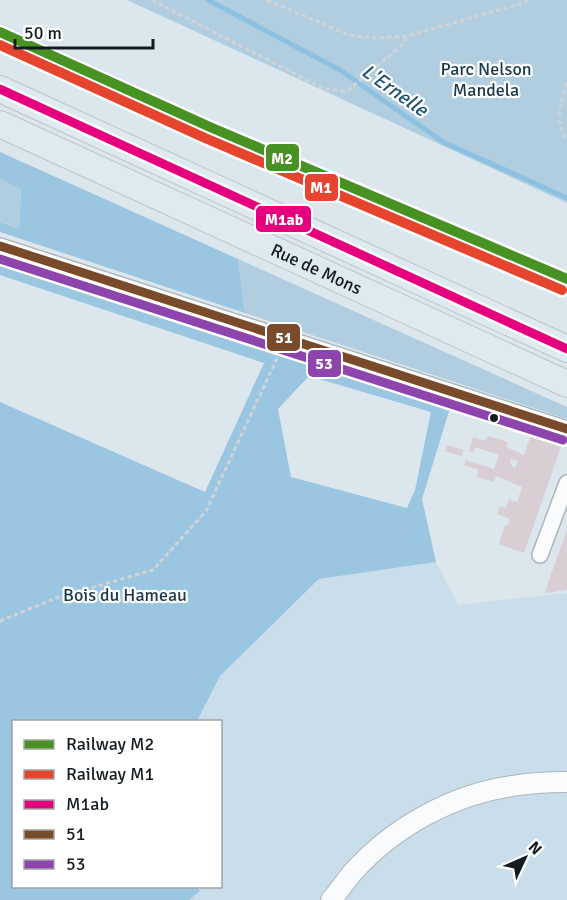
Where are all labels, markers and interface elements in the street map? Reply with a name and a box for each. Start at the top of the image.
scale bar [15,12,153,50]
text: 50 m [24,22,62,44]
park label: Parc Nelson Mandela [440,58,532,101]
water label: L'Ernelle [357,59,434,123]
line badge: M2 [265,143,300,172]
text: M2 [271,149,293,169]
line badge: M1 [304,173,339,202]
text: M1 [310,178,332,198]
line badge: M1ab [255,205,312,233]
text: M1ab [265,210,304,230]
street label: Rue de Mons [267,239,365,299]
line badge: 51 [266,323,301,352]
text: 51 [275,328,293,348]
line badge: 53 [307,349,342,378]
text: 53 [315,354,333,374]
unlabelled marker [488,412,500,424]
park label: Bois du Hameau [63,584,187,606]
legend [12,720,222,888]
text: Railway M2 [66,733,154,755]
text: Railway M1 [66,763,154,785]
text: M1ab [66,793,109,815]
text: 51 [66,823,85,845]
north arrow [495,828,555,888]
text: N [524,837,546,859]
text: 53 [66,853,85,875]

